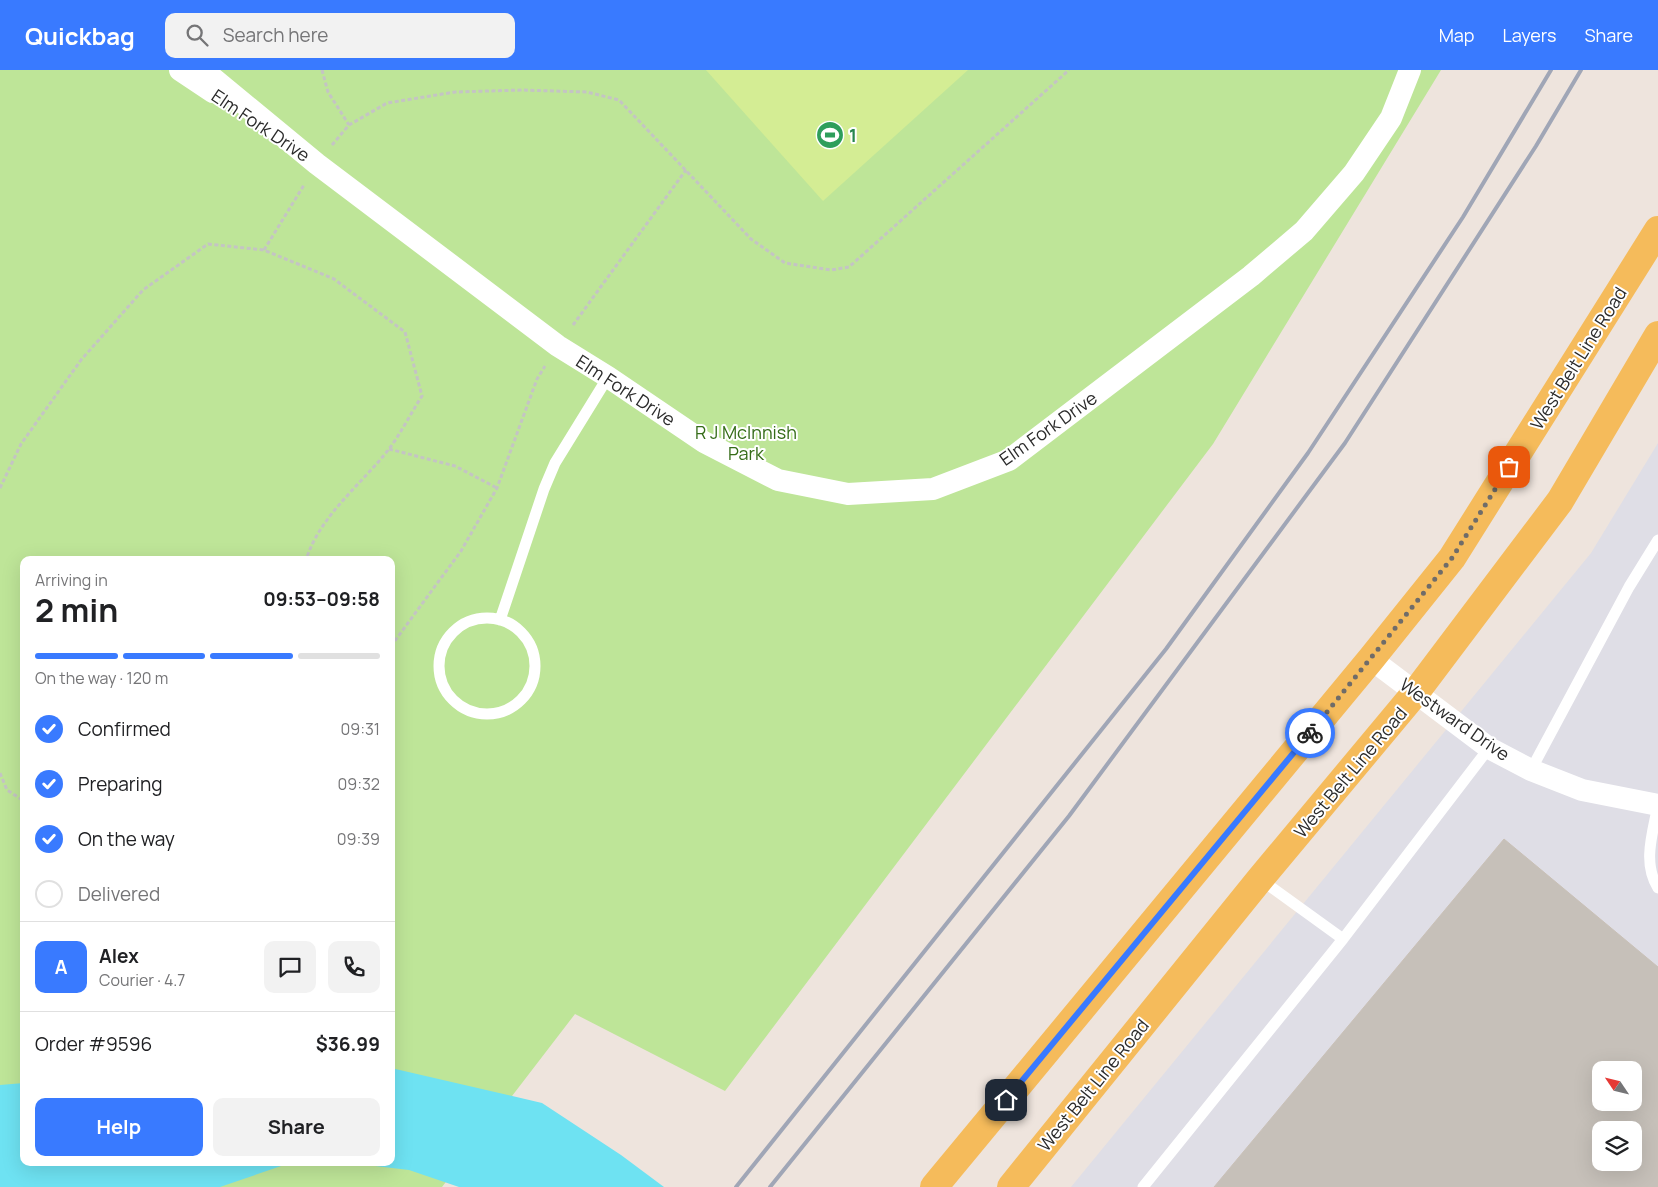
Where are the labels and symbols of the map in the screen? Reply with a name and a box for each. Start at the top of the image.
street label: Elm Fork Drive [207,83,315,167]
sports icon: 1 [815,120,845,150]
place label: 1 [849,123,857,147]
street label: West Belt Line Road [1524,282,1632,434]
street label: Elm Fork Drive [572,349,680,431]
street label: Elm Fork Drive [994,386,1102,470]
park label: R J McInnish Park [695,420,797,465]
pin [1488,446,1530,488]
street label: Westward Drive [1395,672,1515,766]
street label: West Belt Line Road [1288,702,1412,842]
courier [1285,708,1335,758]
street label: West Belt Line Road [1032,1014,1154,1156]
north arrow [1592,1061,1642,1111]
pin [985,1079,1027,1121]

